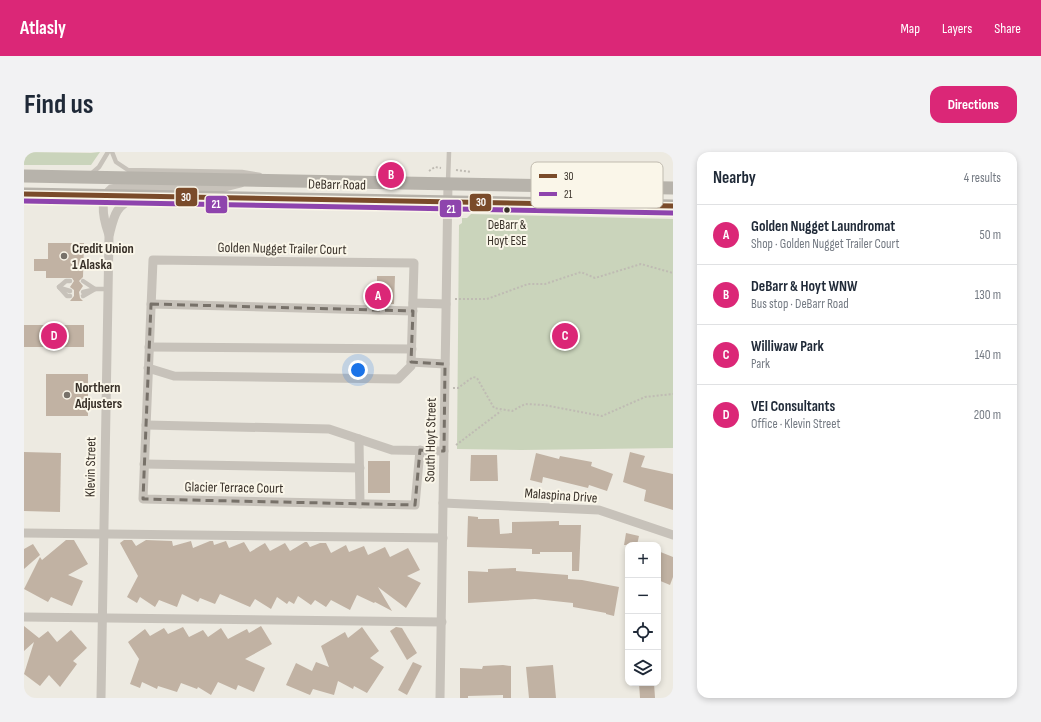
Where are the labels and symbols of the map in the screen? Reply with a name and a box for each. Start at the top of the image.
pin: B [378,160,404,190]
legend [531,162,663,208]
text: 30 [564,170,574,183]
street label: DeBarr Road [308,175,366,194]
line badge: 30 [175,187,198,207]
text: 21 [564,188,573,201]
text: 30 [181,191,191,204]
line badge: 30 [469,193,492,212]
line badge: 21 [205,195,228,214]
text: 30 [476,196,486,209]
text: 21 [211,198,221,211]
line badge: 21 [439,199,462,218]
text: 21 [446,203,456,216]
marker: DeBarr & Hoyt ESE [502,205,512,215]
place label: DeBarr & Hoyt ESE [487,217,527,249]
street label: Golden Nugget Trailer Court [217,239,347,258]
place label: Credit Union 1 Alaska [72,240,134,273]
marker: Credit Union 1 Alaska [59,251,69,261]
pin: A [365,281,391,311]
pin: D [41,321,67,351]
pin: C [552,321,578,351]
your location [348,360,368,380]
place label: Northern Adjusters [74,379,122,412]
marker: Northern Adjusters [62,390,72,400]
street label: South Hoyt Street [421,398,440,482]
street label: Klevin Street [81,437,100,497]
street label: Glacier Terrace Court [184,478,284,497]
street label: Malaspina Drive [524,484,598,507]

